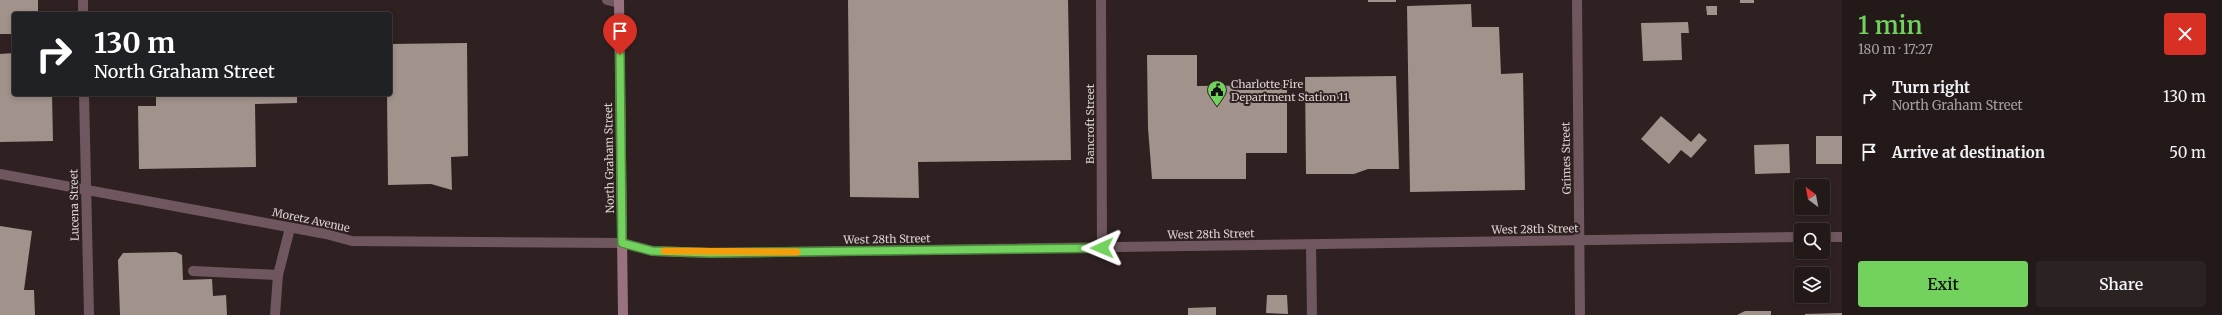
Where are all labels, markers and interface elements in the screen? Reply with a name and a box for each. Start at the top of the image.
text: 1 min [1858,10,1923,41]
button: close [2164,13,2206,55]
pin [603,14,637,55]
icon: arrive [609,20,631,42]
text: 130 m [94,25,176,61]
icon: right [28,28,80,80]
text: 180 m · 17:27 [1858,41,1933,58]
text: North Graham Street [94,60,275,83]
place label: Charlotte Fire Department Station 11 [1231,77,1348,104]
text: Turn right [1892,78,1970,97]
public building icon: Charlotte Fire Department Station 11 [1206,79,1228,107]
street label: Bancroft Street [1083,83,1097,164]
icon: right [1858,85,1880,107]
text: 130 m [2163,87,2206,106]
text: North Graham Street [1892,97,2023,114]
street label: North Graham Street [601,102,617,213]
street label: Grimes Street [1558,121,1574,194]
icon: arrive [1858,141,1880,163]
text: Arrive at destination [1892,143,2045,162]
text: 50 m [2169,143,2206,162]
street label: Lucena Street [66,168,82,241]
north arrow [1794,179,1830,215]
map controls [1794,179,1830,303]
street label: Moretz Avenue [271,205,351,235]
street label: West 28th Street [1490,221,1579,237]
button: search [1794,223,1830,259]
street label: West 28th Street [1166,226,1255,242]
position arrow [1081,227,1123,269]
street label: West 28th Street [842,231,931,247]
button: Exit [1858,261,2028,307]
button: Share [2036,261,2206,307]
button: layers [1794,267,1830,303]

